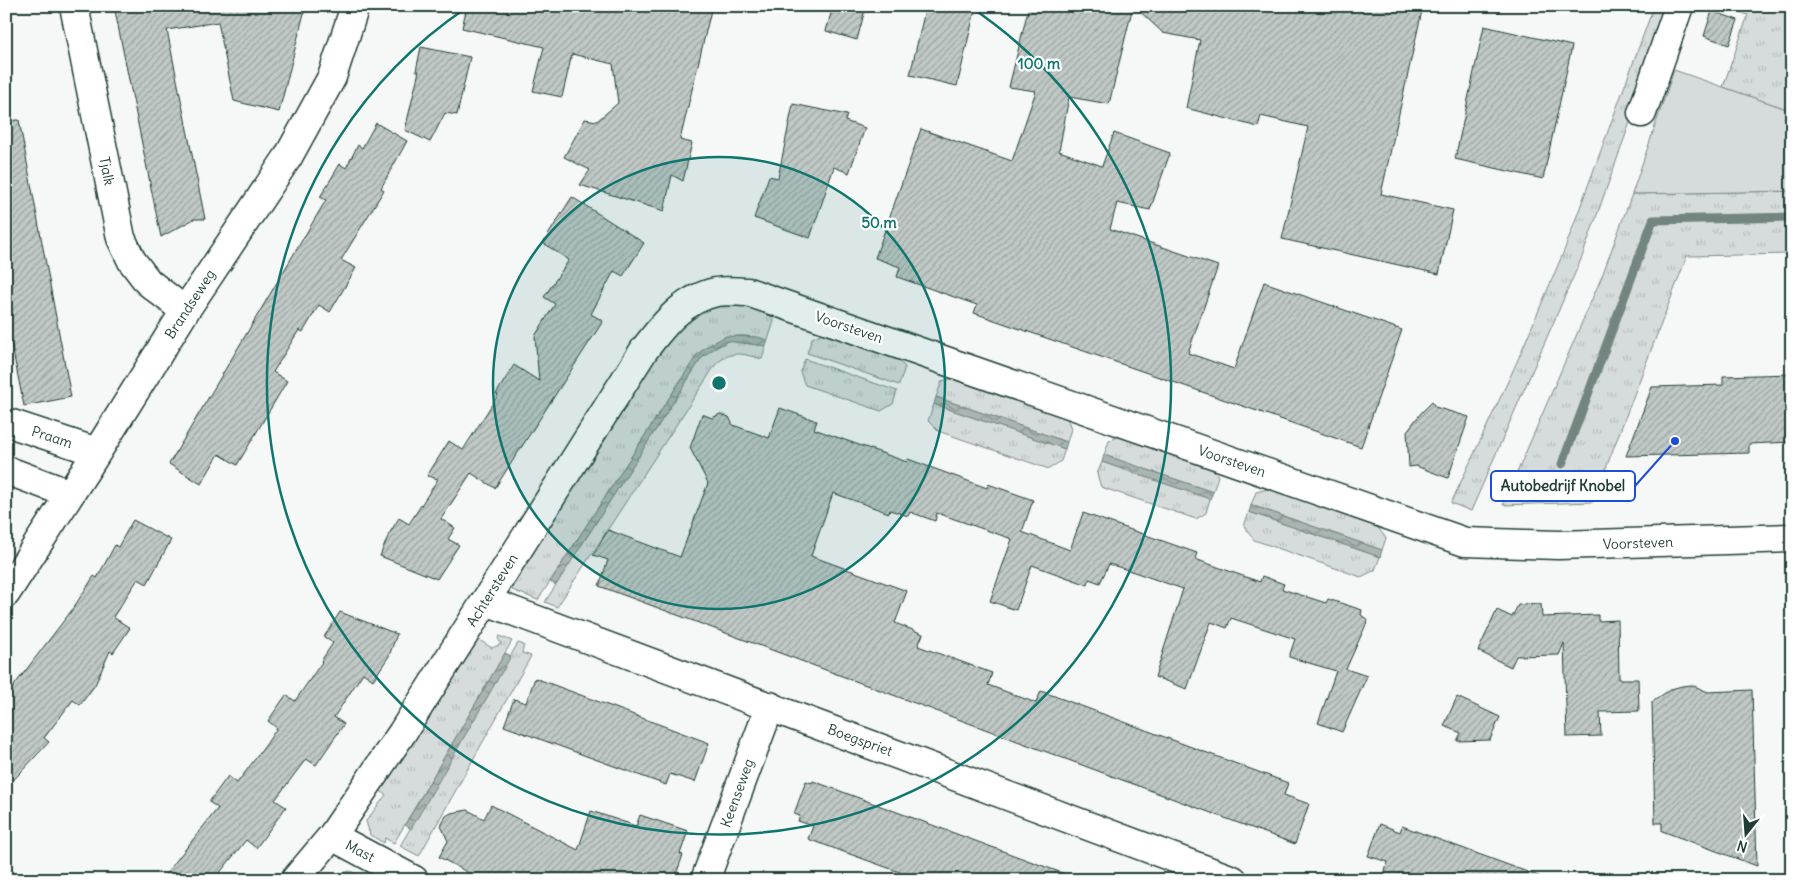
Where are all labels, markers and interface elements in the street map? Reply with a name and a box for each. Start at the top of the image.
text: 100 m [1018,54,1060,73]
street label: Tjalk [95,155,119,187]
text: 50 m [861,213,897,232]
street label: Brandseweg [161,266,219,342]
street label: Voorsteven [813,307,885,347]
centre of rings [710,374,728,392]
street label: Praam [29,422,75,452]
street label: Voorsteven [1196,441,1268,481]
callout: Autobedrijf Knobel [1491,471,1635,501]
text: Autobedrijf Knobel [1501,476,1625,495]
street label: Voorsteven [1602,533,1674,553]
street label: Achtersteven [462,550,522,630]
street label: Boegspriet [825,720,895,760]
street label: Keenseweg [716,756,758,830]
north arrow [1720,808,1770,858]
street label: Mast [342,836,378,866]
text: N [1735,836,1749,856]

